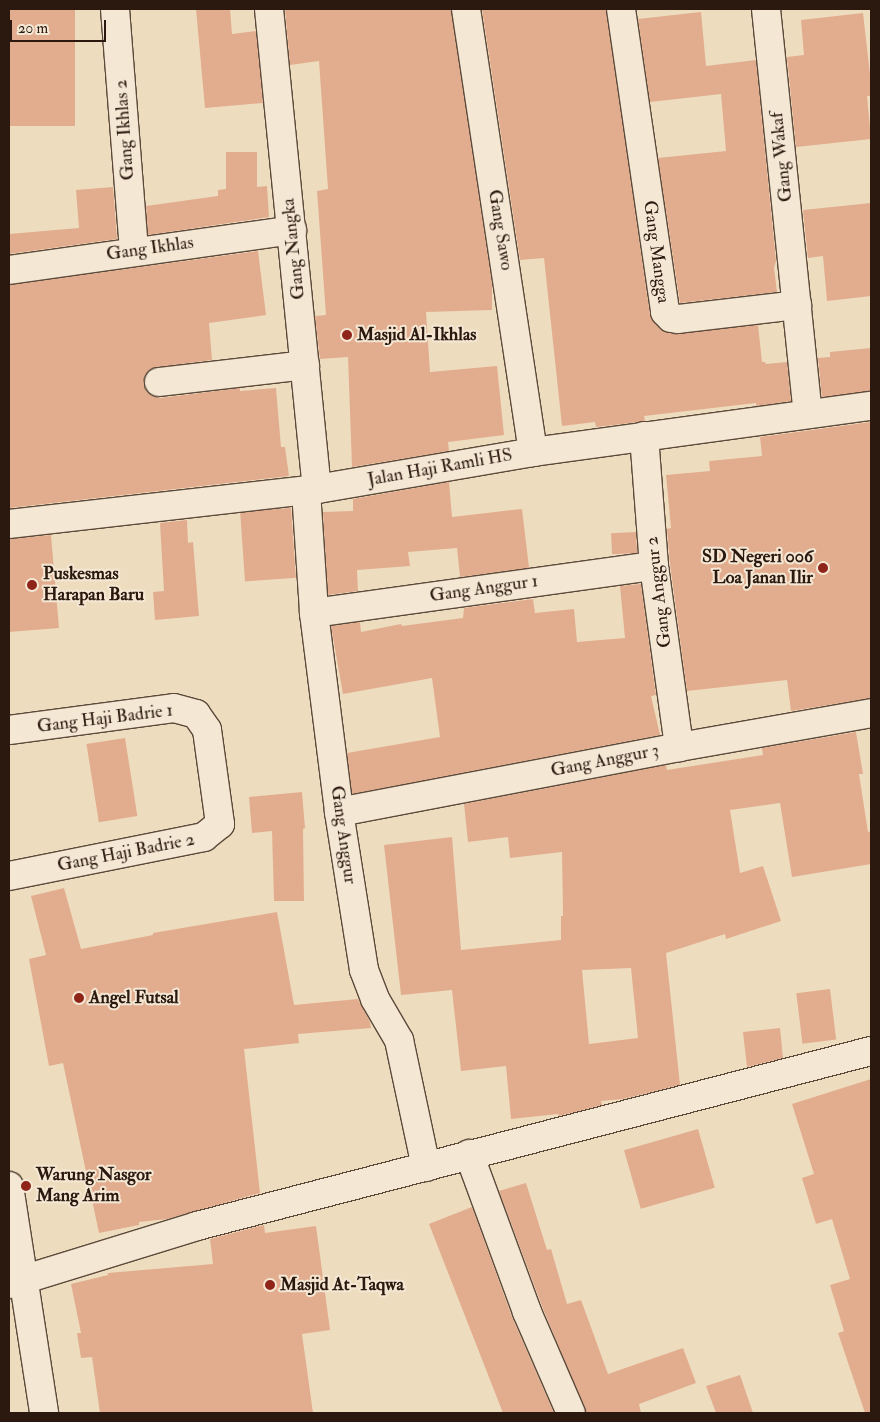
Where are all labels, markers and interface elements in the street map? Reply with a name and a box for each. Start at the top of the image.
scale bar [12,10,109,42]
text: 20 m [18,19,48,38]
street label: Gang Ikhlas 2 [111,79,139,181]
street label: Gang Wakaf [767,111,797,203]
street label: Gang Sawo [483,188,517,272]
street label: Gang Nangka [278,197,310,301]
street label: Gang Mangga [638,199,674,305]
street label: Gang Ikhlas [105,232,195,266]
place label: Masjid Al-Ikhlas [357,324,476,346]
marker: Masjid Al-Ikhlas [341,329,353,341]
street label: Jalan Haji Ramli HS [366,445,514,491]
street label: Gang Anggur 2 [641,535,677,649]
place label: SD Negeri 006 Loa Janan Ilir [702,547,813,590]
marker: SD Negeri 006 Loa Janan Ilir [817,562,829,574]
place label: Puskesmas Harapan Baru [43,564,144,606]
street label: Gang Anggur 1 [428,571,540,607]
marker: Puskesmas Harapan Baru [25,578,39,592]
street label: Gang Haji Badrie 1 [36,700,174,738]
street label: Gang Anggur 3 [549,740,661,782]
street label: Gang Anggur [325,784,361,886]
street label: Gang Haji Badrie 2 [56,829,196,877]
place label: Angel Futsal [89,987,179,1009]
marker: Angel Futsal [73,992,85,1004]
place label: Warung Nasgor Mang Arim [36,1165,152,1208]
marker: Warung Nasgor Mang Arim [20,1180,32,1192]
place label: Masjid At-Taqwa [280,1274,404,1296]
marker: Masjid At-Taqwa [264,1279,276,1291]

